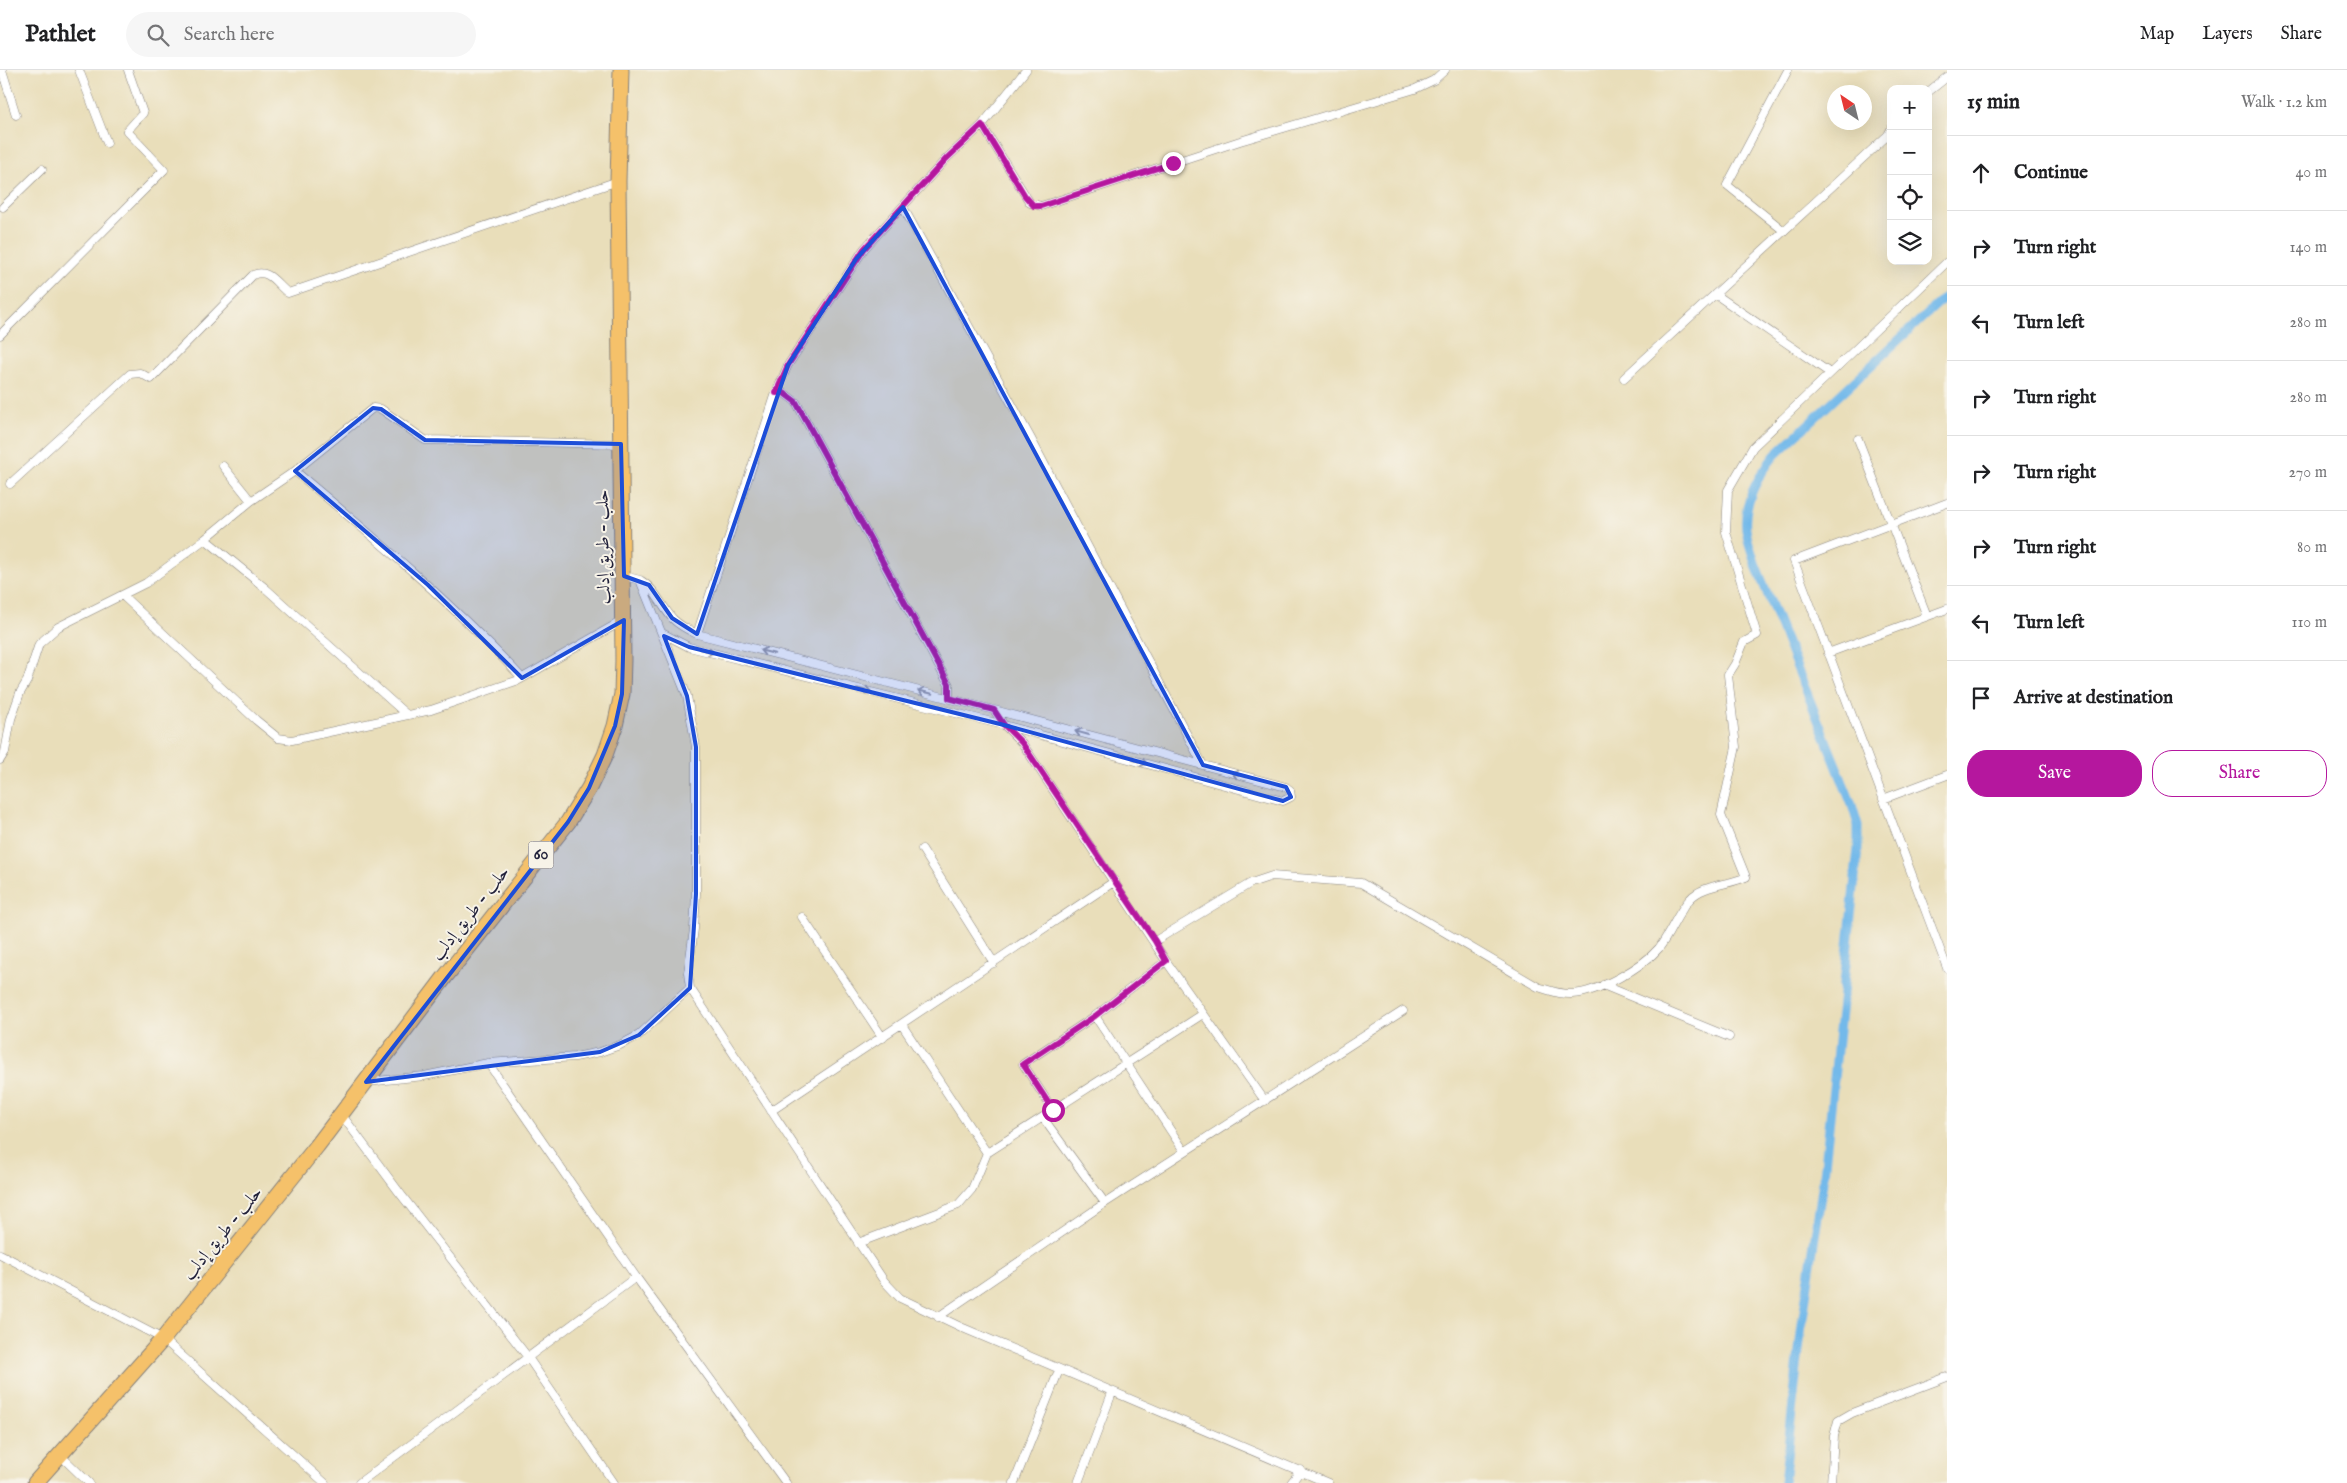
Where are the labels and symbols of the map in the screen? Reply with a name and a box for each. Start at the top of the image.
north arrow [1827,85,1872,130]
route end [1162,152,1185,175]
street label: حلب - طريق إدلب [592,490,616,604]
one-way arrow [698,647,714,656]
one-way arrow [760,647,776,656]
one-way arrow [856,686,872,696]
one-way arrow [917,687,933,696]
one-way arrow [1074,728,1090,737]
one-way arrow [1132,758,1148,768]
one-way arrow [1231,770,1247,779]
road number: 60 [528,842,554,868]
street label: حلب - طريق إدلب [427,862,515,966]
route start [1042,1099,1065,1122]
street label: حلب - طريق إدلب [178,1182,268,1286]

